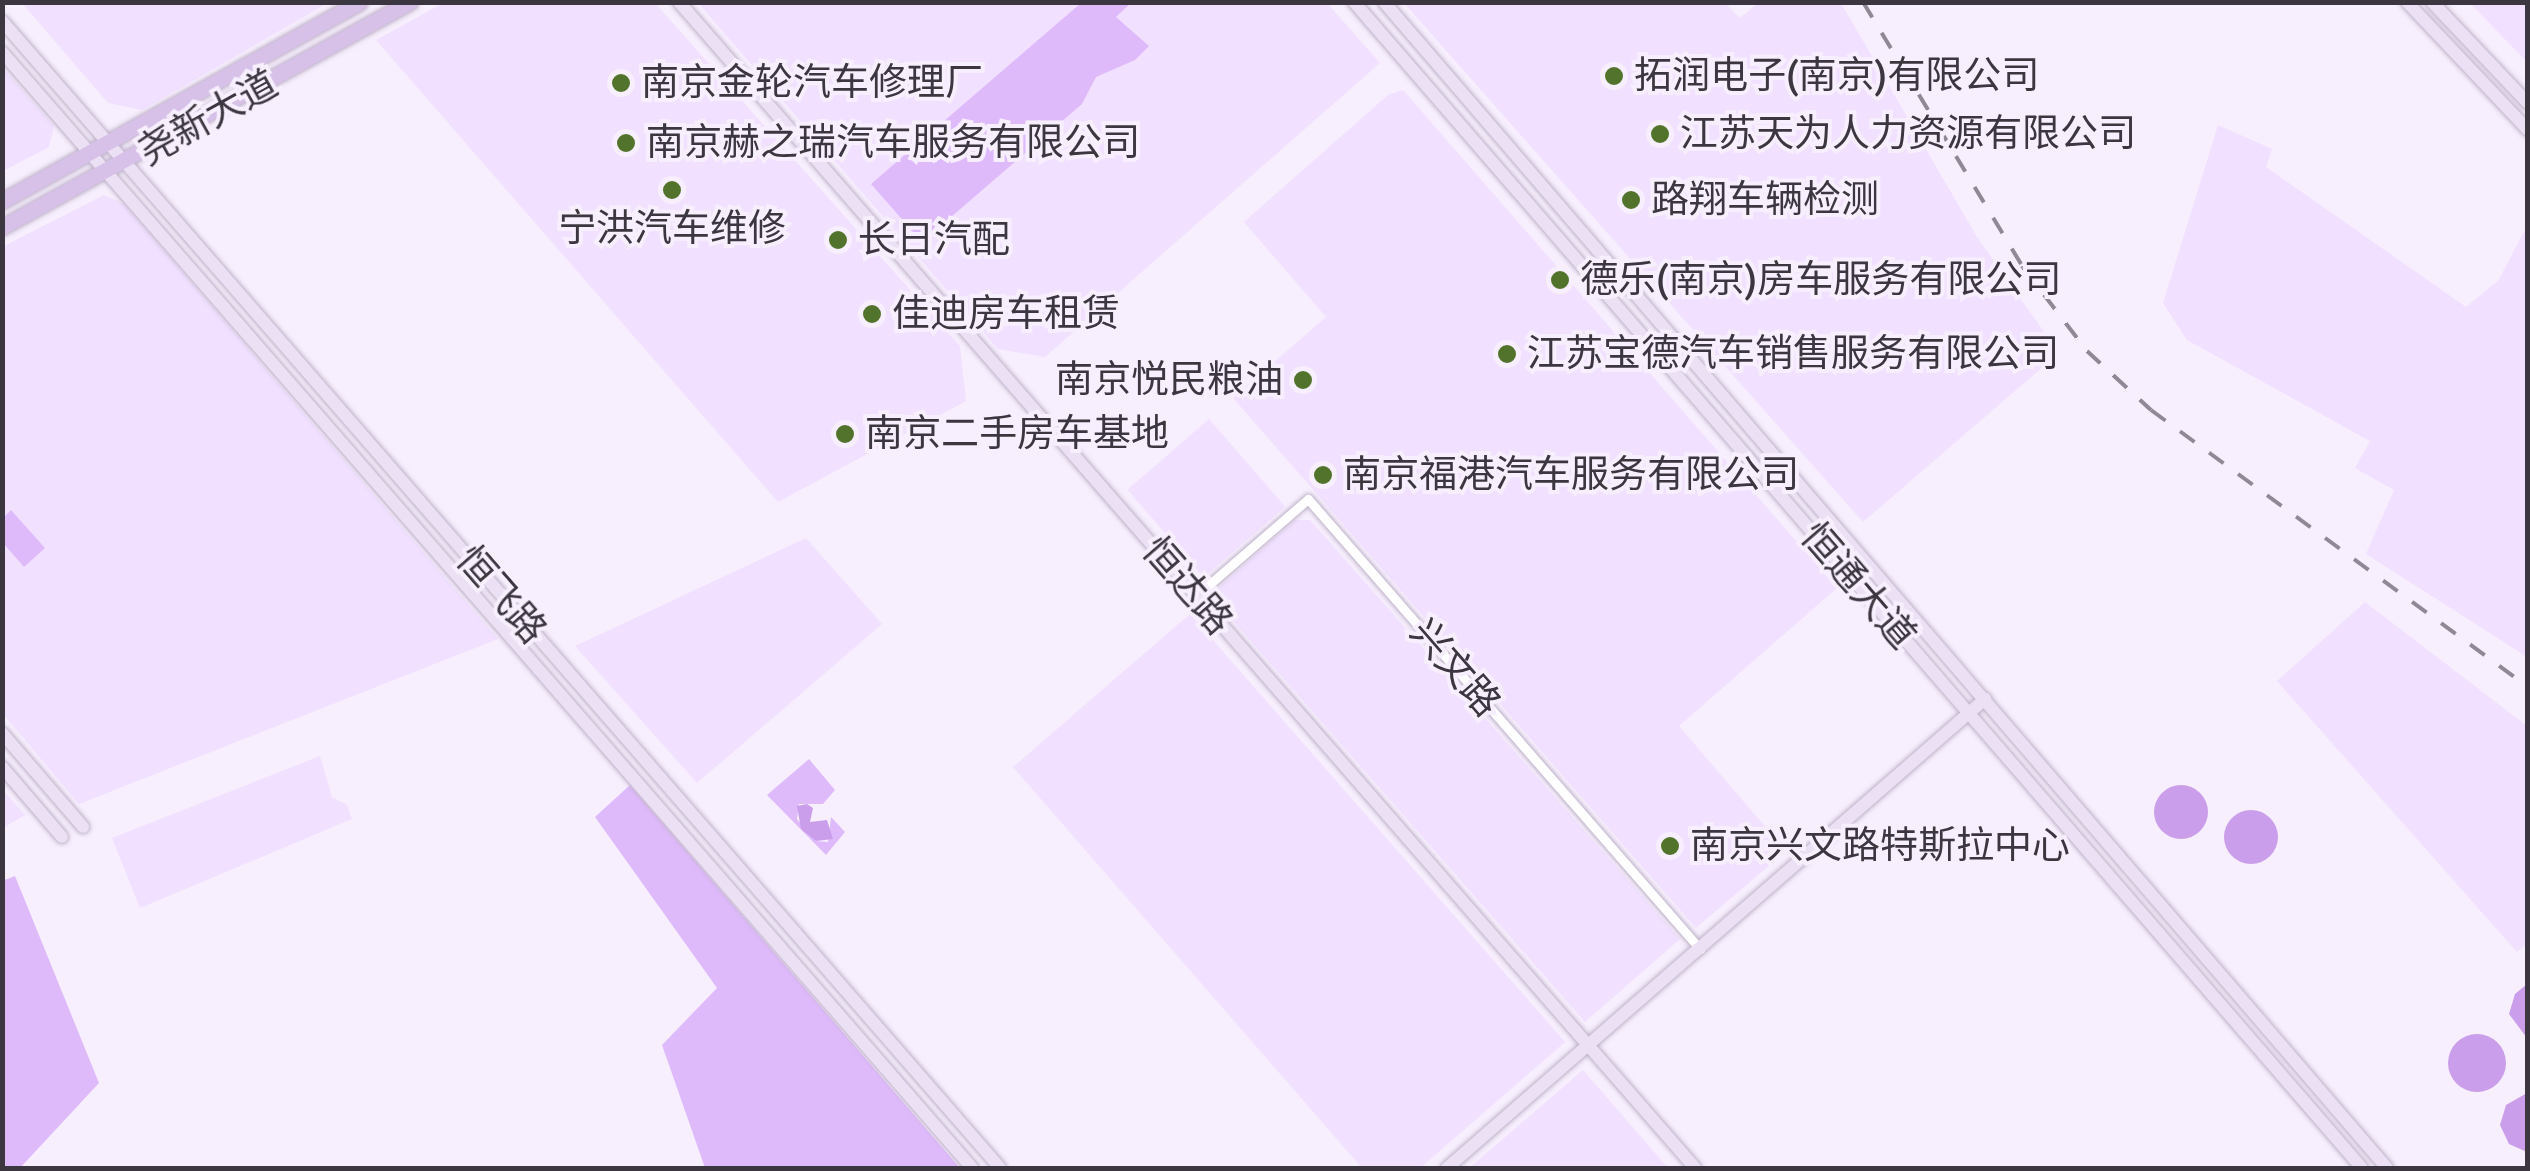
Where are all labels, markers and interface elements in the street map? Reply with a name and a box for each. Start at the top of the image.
place label: 拓润电子(南京)有限公司 [1634,53,2039,99]
place label: 南京金轮汽车修理厂 [641,60,983,106]
street label: 尧新大道 [130,61,286,175]
marker: 拓润电子(南京)有限公司 [1603,65,1625,87]
marker: 南京金轮汽车修理厂 [610,72,632,94]
place label: 江苏天为人力资源有限公司 [1680,111,2136,157]
place label: 南京赫之瑞汽车服务有限公司 [646,120,1140,166]
marker: 江苏天为人力资源有限公司 [1649,123,1671,145]
marker: 南京赫之瑞汽车服务有限公司 [615,132,637,154]
place label: 路翔车辆检测 [1651,177,1879,223]
marker: 宁洪汽车维修 [661,179,683,201]
marker: 路翔车辆检测 [1620,189,1642,211]
place label: 宁洪汽车维修 [558,206,786,252]
place label: 长日汽配 [858,217,1010,263]
marker: 长日汽配 [827,229,849,251]
place label: 德乐(南京)房车服务有限公司 [1580,257,2061,303]
marker: 德乐(南京)房车服务有限公司 [1549,269,1571,291]
place label: 佳迪房车租赁 [892,291,1120,337]
marker: 佳迪房车租赁 [861,303,883,325]
place label: 江苏宝德汽车销售服务有限公司 [1527,331,2059,377]
marker: 江苏宝德汽车销售服务有限公司 [1496,343,1518,365]
place label: 南京悦民粮油 [1055,357,1283,403]
marker: 南京悦民粮油 [1292,369,1314,391]
place label: 南京二手房车基地 [865,411,1169,457]
marker: 南京二手房车基地 [834,423,856,445]
place label: 南京福港汽车服务有限公司 [1343,452,1799,498]
marker: 南京福港汽车服务有限公司 [1312,464,1334,486]
street label: 恒通大道 [1791,514,1925,658]
street label: 恒达路 [1132,528,1242,644]
street label: 恒飞路 [446,537,556,653]
street label: 兴文路 [1400,610,1510,726]
place label: 南京兴文路特斯拉中心 [1690,823,2070,869]
marker: 南京兴文路特斯拉中心 [1659,835,1681,857]

